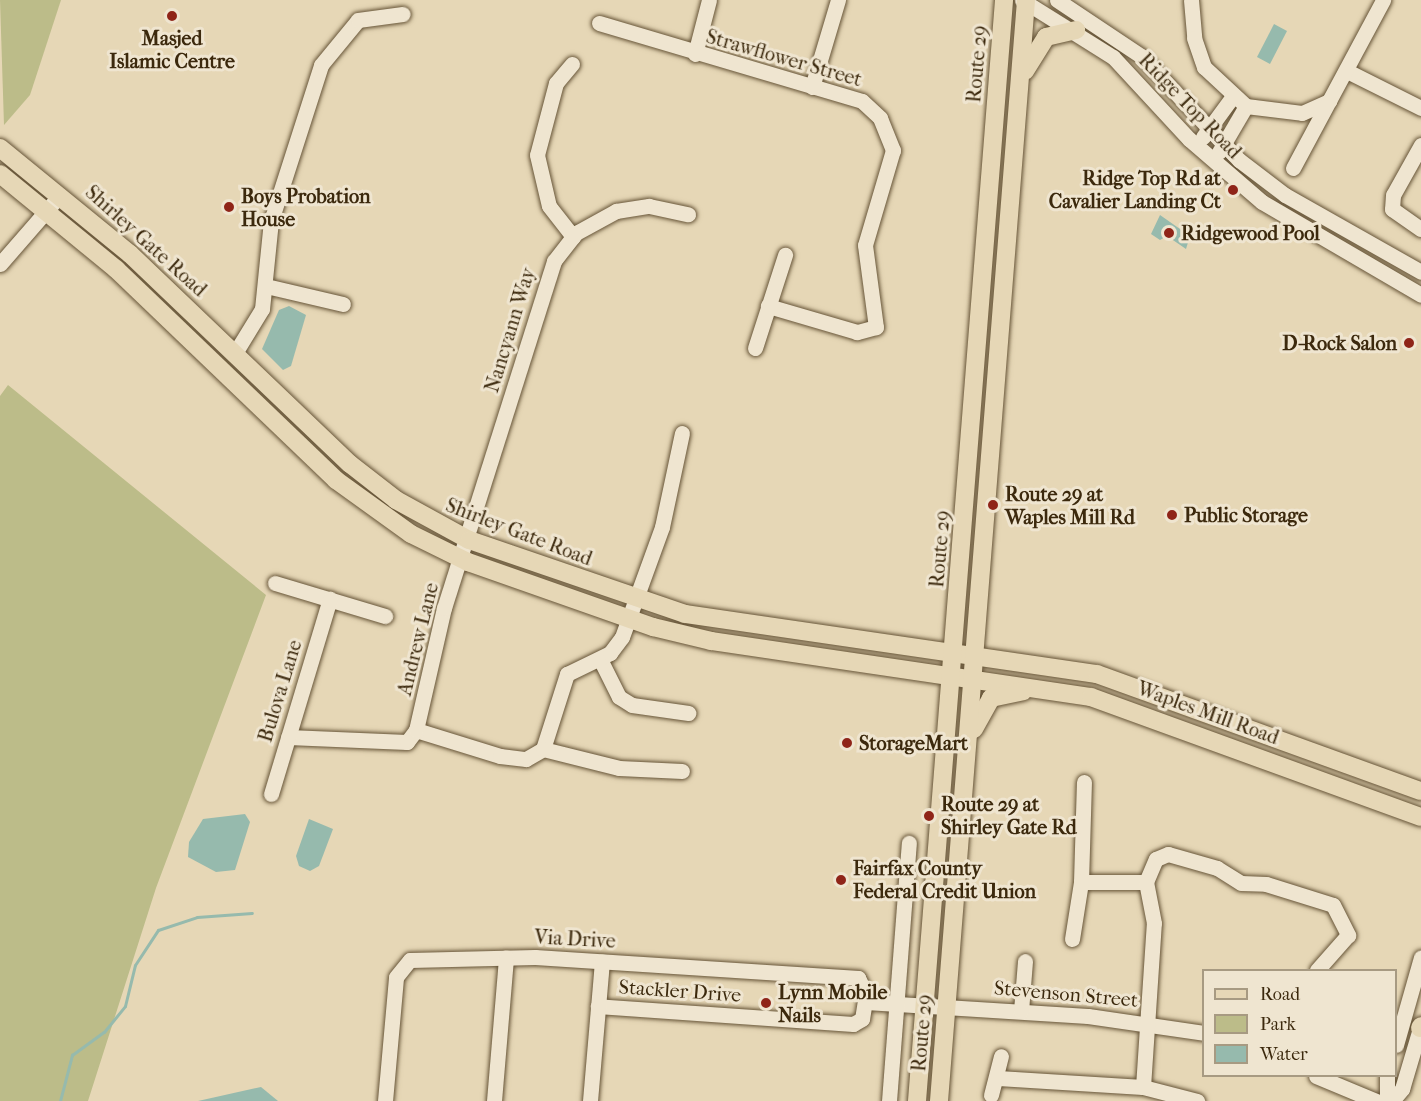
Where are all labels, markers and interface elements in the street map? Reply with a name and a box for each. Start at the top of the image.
marker: Masjed Islamic Centre [165,9,179,23]
street label: Strawflower Street [703,24,865,92]
street label: Route 29 [962,24,992,104]
place label: Masjed Islamic Centre [109,26,235,73]
street label: Ridge Top Road [1134,48,1246,164]
place label: Ridge Top Rd at Cavalier Landing Ct [1049,166,1221,213]
street label: Shirley Gate Road [80,180,212,302]
marker: Ridge Top Rd at Cavalier Landing Ct [1226,183,1240,197]
place label: Boys Probation House [241,184,371,231]
marker: Boys Probation House [222,200,236,214]
place label: Ridgewood Pool [1181,221,1320,245]
marker: Ridgewood Pool [1162,226,1176,240]
street label: Nancyann Way [480,265,540,395]
place label: D-Rock Salon [1282,331,1397,355]
marker: D-Rock Salon [1402,336,1416,350]
place label: Route 29 at Waples Mill Rd [1005,482,1135,529]
street label: Shirley Gate Road [442,493,596,571]
marker: Route 29 at Waples Mill Rd [986,498,1000,512]
place label: Public Storage [1184,503,1308,527]
marker: Public Storage [1165,508,1179,522]
street label: Route 29 [925,509,955,589]
street label: Andrew Lane [392,580,444,698]
street label: Bulova Lane [253,637,307,745]
street label: Waples Mill Road [1134,676,1282,750]
place label: StorageMart [859,731,968,755]
marker: StorageMart [840,736,854,750]
place label: Route 29 at Shirley Gate Rd [941,792,1077,839]
marker: Route 29 at Shirley Gate Rd [922,809,936,823]
place label: Fairfax County Federal Credit Union [853,856,1036,903]
marker: Fairfax County Federal Credit Union [834,873,848,887]
street label: Via Drive [534,925,616,953]
legend [1202,969,1397,1077]
street label: Stackler Drive [618,975,742,1007]
street label: Stevenson Street [993,976,1139,1012]
place label: Lynn Mobile Nails [778,980,887,1027]
text: Road [1260,984,1300,1005]
street label: Route 29 [907,993,937,1073]
marker: Lynn Mobile Nails [759,996,773,1010]
text: Park [1260,1014,1296,1035]
text: Water [1260,1044,1308,1065]

